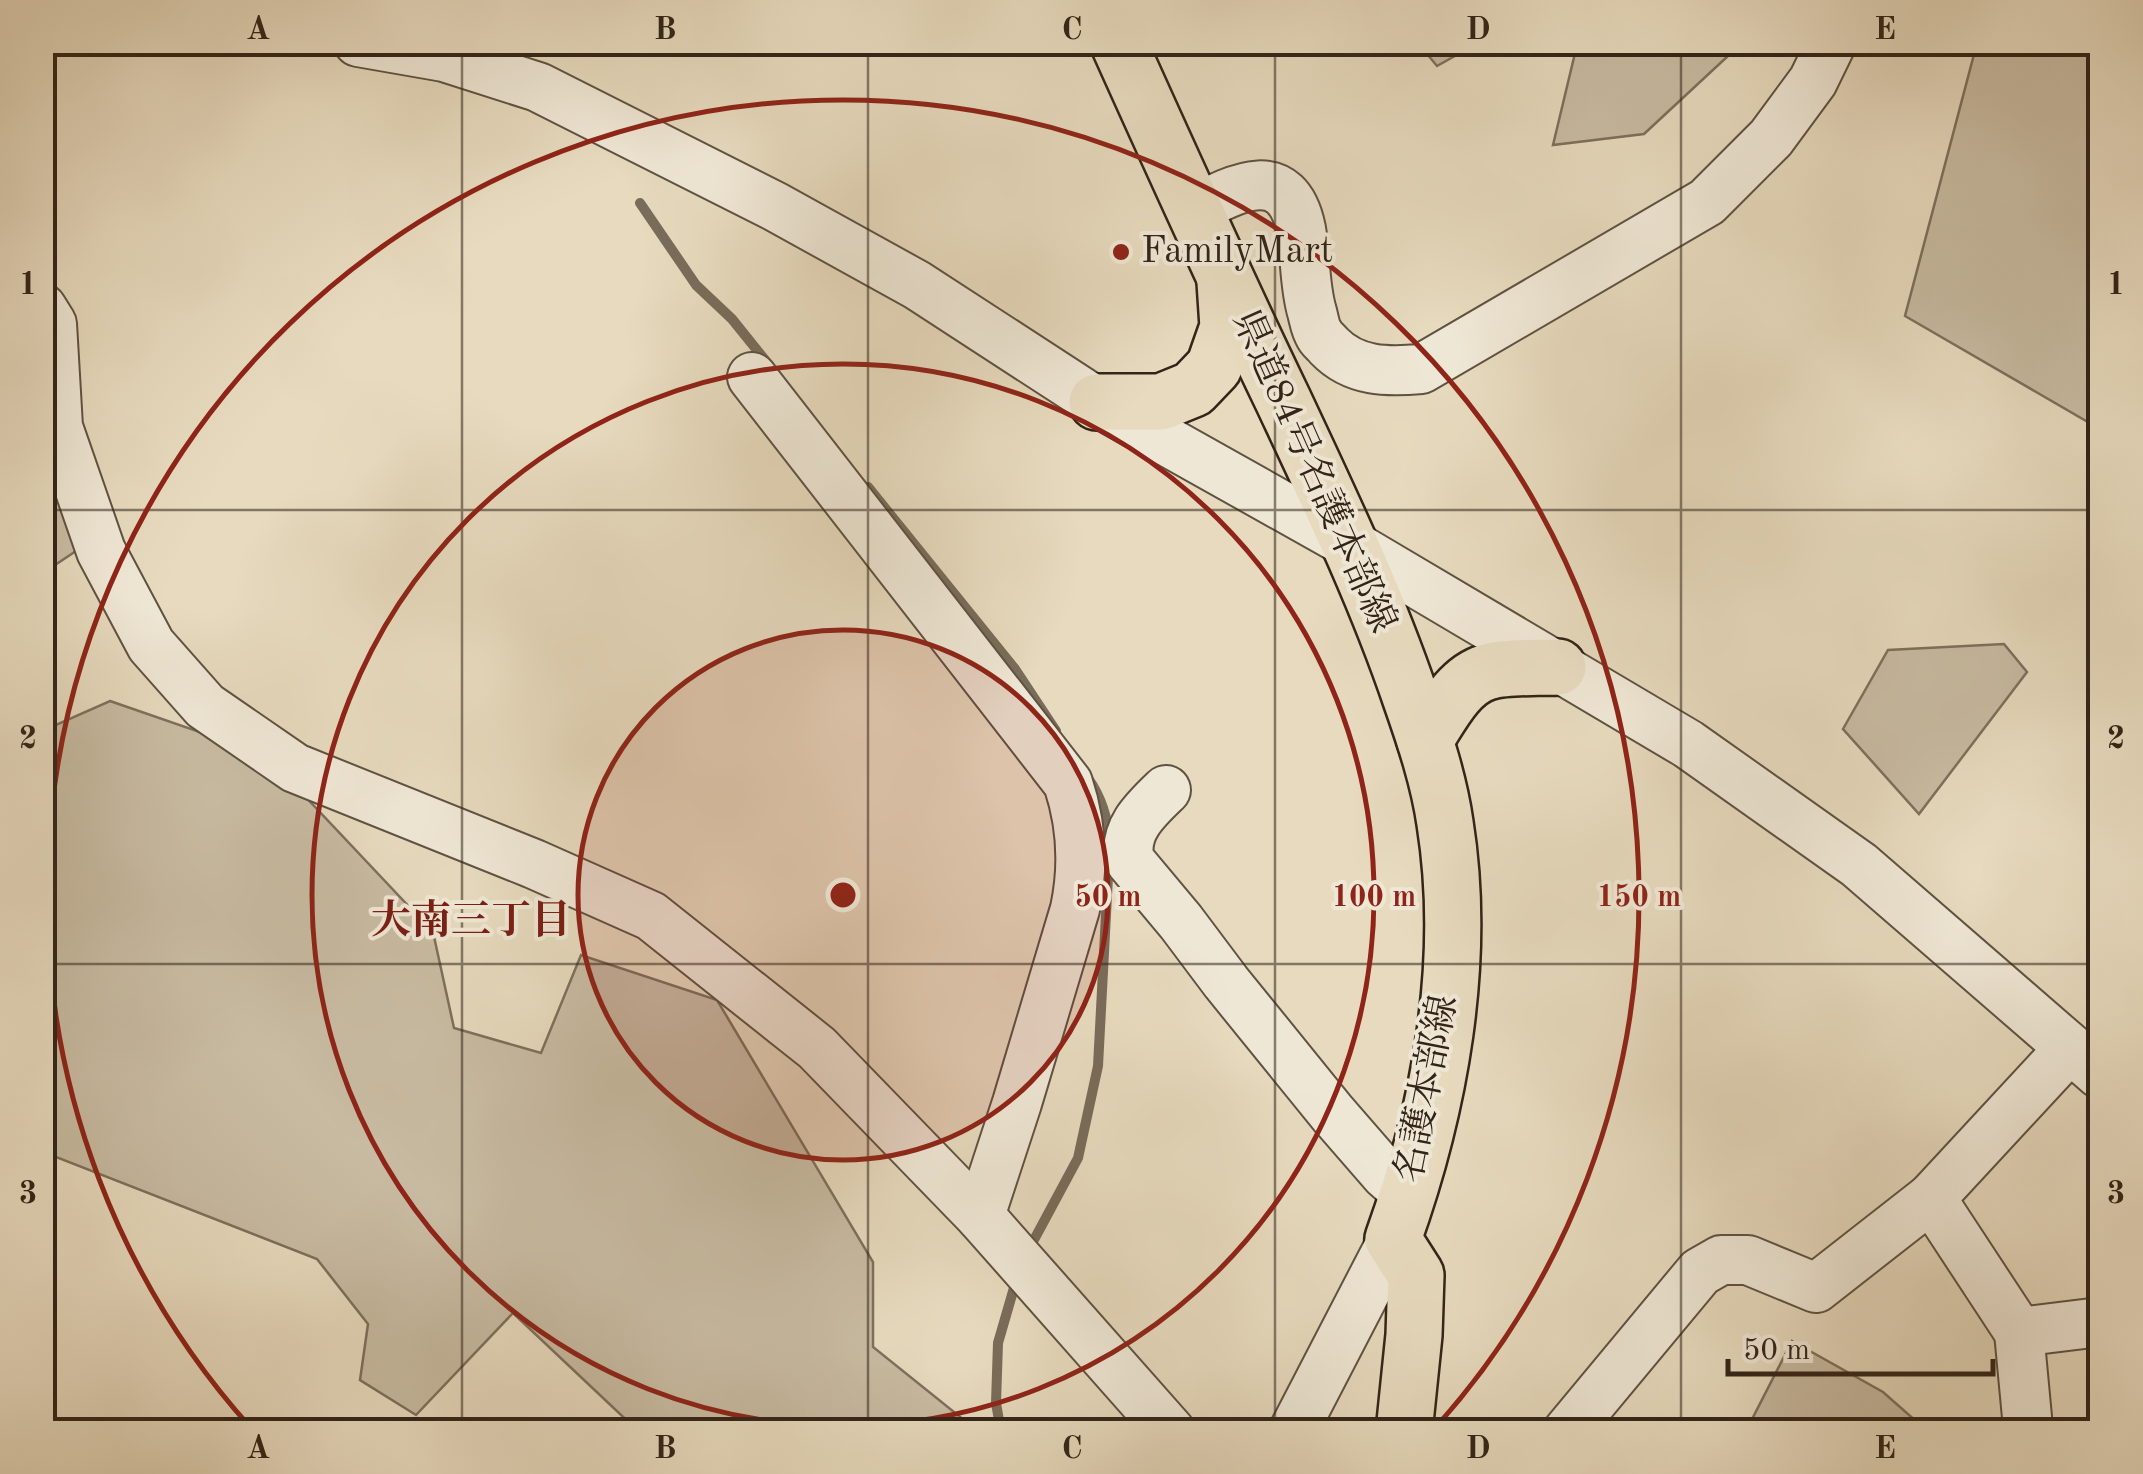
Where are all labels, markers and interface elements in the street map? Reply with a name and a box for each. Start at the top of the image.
text: A [246,15,270,47]
text: B [654,15,676,47]
text: C [1061,15,1083,47]
text: D [1465,15,1491,47]
text: E [1874,15,1896,47]
place label: FamilyMart [1141,233,1333,271]
marker: FamilyMart [1110,241,1132,263]
text: 1 [19,270,37,302]
text: 1 [2107,270,2125,302]
street label: 県道84号名護本部線 [1225,304,1405,639]
text: 2 [19,724,37,756]
text: 2 [2107,724,2125,756]
centre of rings [825,877,861,913]
text: 50 m [1074,883,1142,913]
text: 100 m [1332,883,1416,913]
text: 150 m [1597,883,1681,913]
district label: 大南三丁目 [371,898,571,943]
street label: 名護本部線 [1387,991,1465,1186]
text: 3 [19,1179,37,1211]
text: 3 [2107,1179,2125,1211]
scale bar [1728,1314,1993,1376]
text: 50 m [1743,1336,1810,1366]
text: A [246,1434,270,1466]
text: B [654,1434,676,1466]
text: C [1061,1434,1083,1466]
text: D [1465,1434,1491,1466]
text: E [1874,1434,1896,1466]

